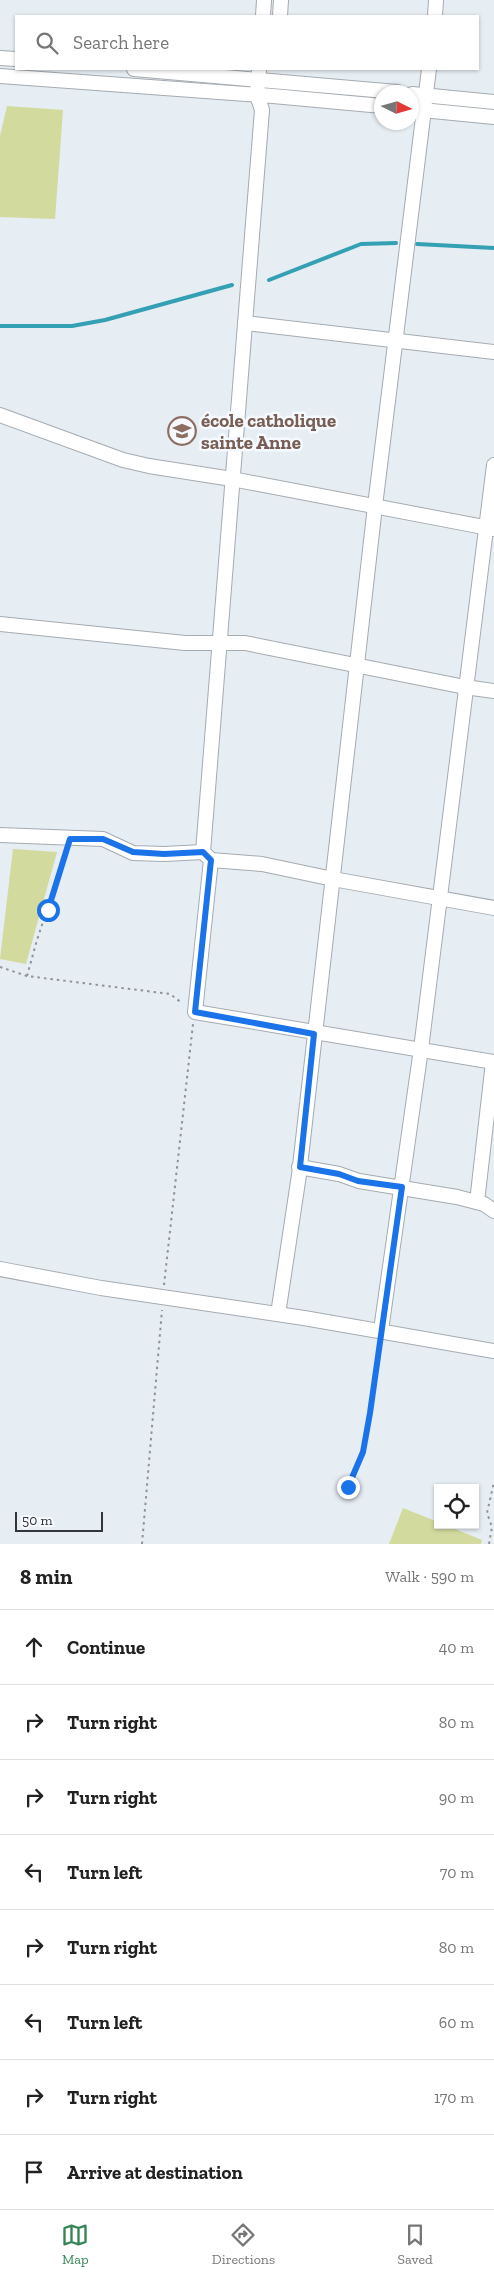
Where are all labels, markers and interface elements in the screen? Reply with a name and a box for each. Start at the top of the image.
search box [15,15,479,70]
icon: search [33,29,61,57]
text: Search here [73,31,169,54]
north arrow [374,85,419,130]
place label: école catholique sainte Anne [201,409,336,454]
school or university icon: école catholique sainte Anne [167,416,197,446]
route start [37,899,60,922]
route end [337,1476,360,1499]
map controls [434,1484,479,1529]
button: locate [434,1484,479,1529]
scale bar [15,1509,102,1532]
text: 50 m [22,1512,53,1529]
text: 8 min [20,1564,72,1589]
text: Walk · 590 m [385,1567,474,1586]
icon: ahead [20,1633,48,1661]
text: Continue [67,1636,145,1659]
text: 40 m [439,1638,474,1657]
icon: right [20,1708,48,1736]
text: Turn right [67,1711,157,1734]
text: 80 m [439,1713,474,1732]
icon: right [20,1783,48,1811]
text: Turn right [67,1786,157,1809]
text: 90 m [439,1788,474,1807]
icon: left [20,1858,48,1886]
text: Turn left [67,1861,142,1884]
text: 70 m [440,1863,474,1882]
icon: right [20,1933,48,1961]
text: Turn right [67,1936,157,1959]
text: 80 m [439,1938,474,1957]
icon: left [20,2008,48,2036]
text: Turn left [67,2011,142,2034]
text: 60 m [439,2013,474,2032]
icon: right [20,2083,48,2111]
text: Turn right [67,2086,157,2109]
text: 170 m [434,2088,474,2107]
icon: arrive [20,2158,48,2186]
text: Arrive at destination [67,2161,243,2184]
tab: Map [61,2221,89,2268]
tab: Directions [212,2221,275,2268]
tab: Saved [398,2221,433,2268]

